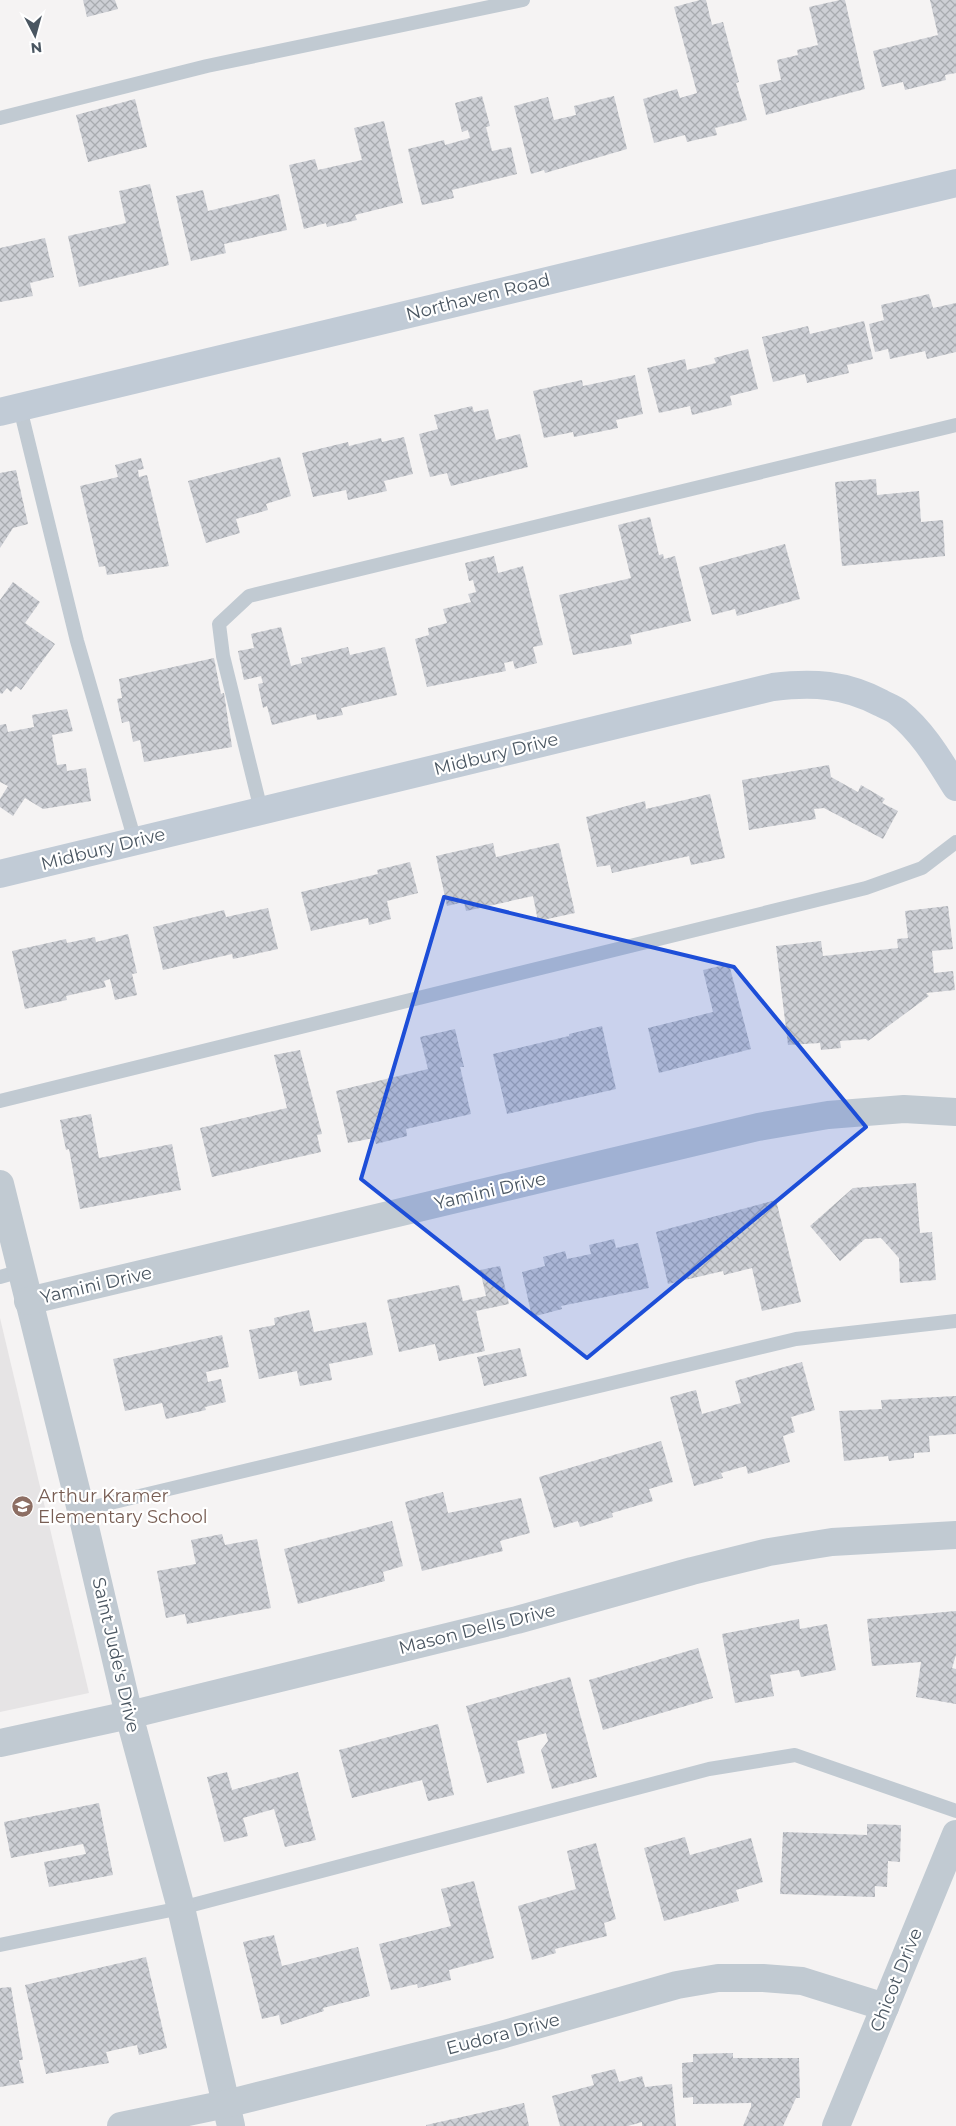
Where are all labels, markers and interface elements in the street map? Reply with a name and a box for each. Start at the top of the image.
north arrow [10,10,60,60]
text: N [30,38,43,57]
street label: Northaven Road [404,268,552,326]
street label: Midbury Drive [432,728,561,780]
street label: Midbury Drive [39,823,168,875]
street label: Yamini Drive [432,1167,548,1215]
street label: Yamini Drive [38,1261,154,1309]
place label: Arthur Kramer Elementary School [38,1485,208,1528]
school or university icon: Arthur Kramer Elementary School [10,1494,34,1518]
street label: Saint Jude's Drive [87,1575,145,1735]
street label: Mason Dells Drive [396,1599,558,1659]
street label: Chicot Drive [865,1925,927,2035]
street label: Eudora Drive [444,2008,562,2060]

